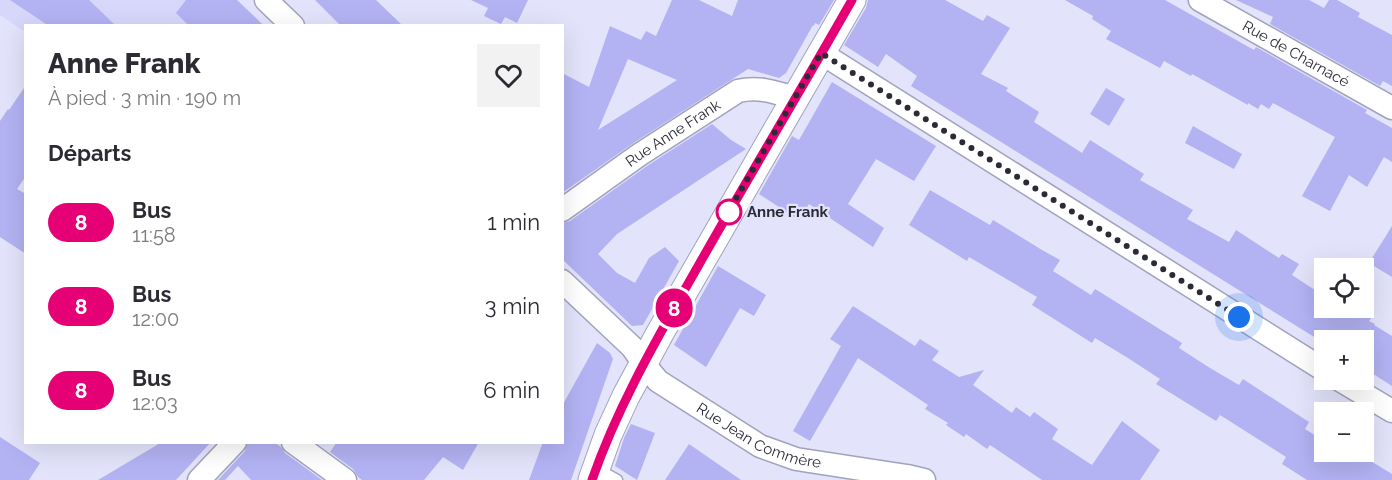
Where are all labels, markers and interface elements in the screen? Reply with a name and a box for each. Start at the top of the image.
street label: Rue de Charnacé [1239,17,1353,91]
button: heart [477,44,540,107]
text: Anne Frank [48,47,200,80]
text: À pied · 3 min · 190 m [48,86,241,110]
street label: Rue Anne Frank [622,96,724,171]
text: Départs [48,140,131,166]
text: Bus [132,197,171,223]
marker: Anne Frank [716,199,742,225]
place label: Anne Frank [747,203,828,221]
text: 1 min [487,209,540,235]
text: 8 [75,210,87,235]
text: 11:58 [132,223,176,247]
map controls [1314,258,1374,462]
button: locate [1314,258,1374,318]
text: Bus [132,281,171,307]
line badge: 8 [654,288,694,328]
text: 3 min [485,293,540,319]
text: 8 [75,294,87,319]
text: 8 [668,296,680,321]
your location [1224,302,1254,332]
text: 12:00 [132,307,179,331]
button: + [1314,330,1374,390]
text: Bus [132,365,171,391]
text: 6 min [483,377,540,403]
text: 8 [75,378,87,403]
text: 12:03 [132,391,178,415]
street label: Rue Jean Commère [693,399,822,472]
button: − [1314,402,1374,462]

